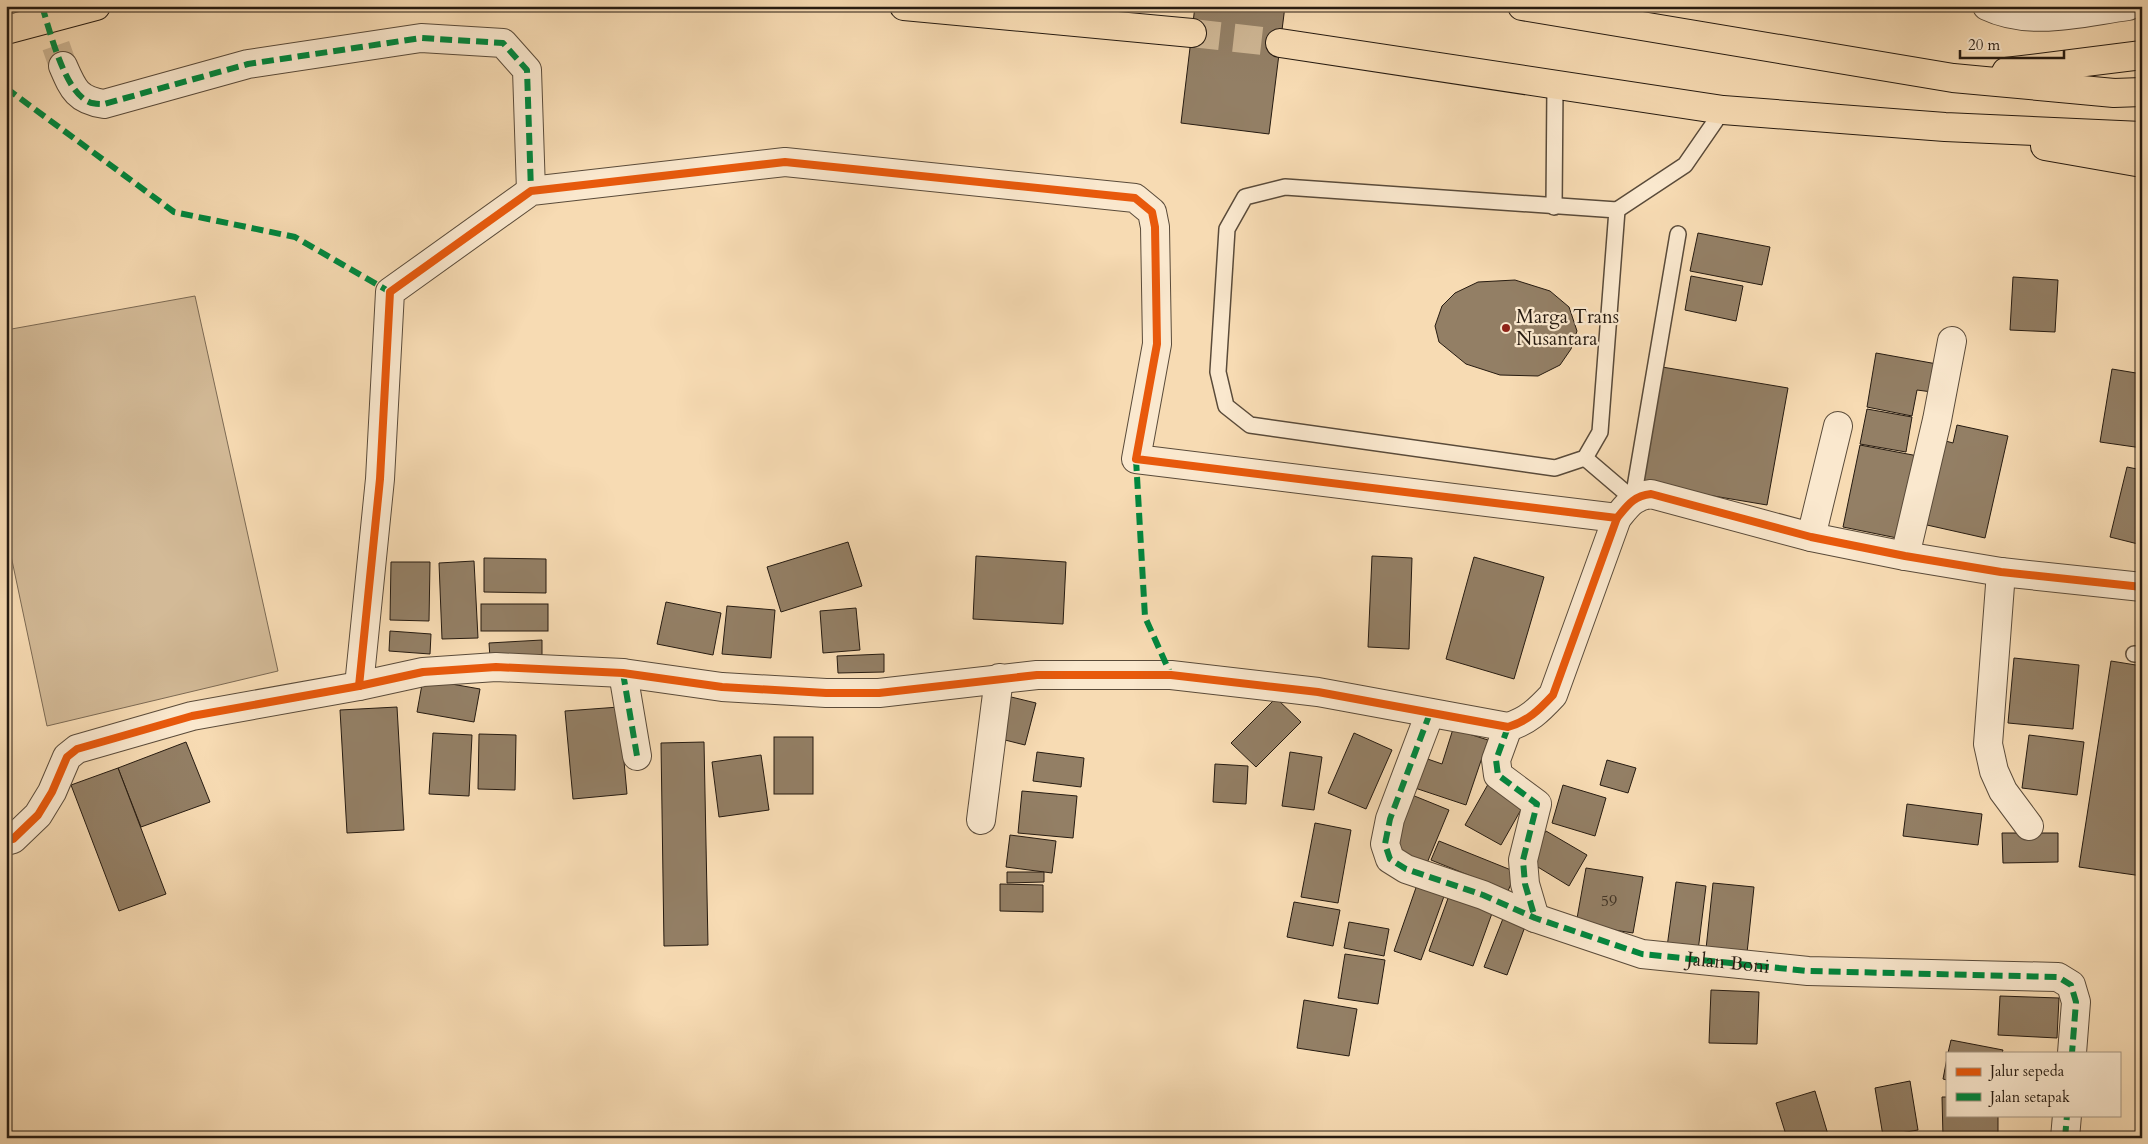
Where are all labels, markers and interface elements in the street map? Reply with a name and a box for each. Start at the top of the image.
scale bar [1960,28,2064,60]
text: 20 m [1968,35,2000,55]
place label: Marga Trans Nusantara [1516,304,1619,352]
marker: Marga Trans Nusantara [1500,322,1512,334]
house number: 59 [1601,890,1617,912]
street label: Jalan Boni [1682,945,1771,980]
legend [1946,1052,2120,1116]
text: Jalur sepeda [1988,1061,2065,1081]
text: Jalan setapak [1988,1087,2070,1107]

